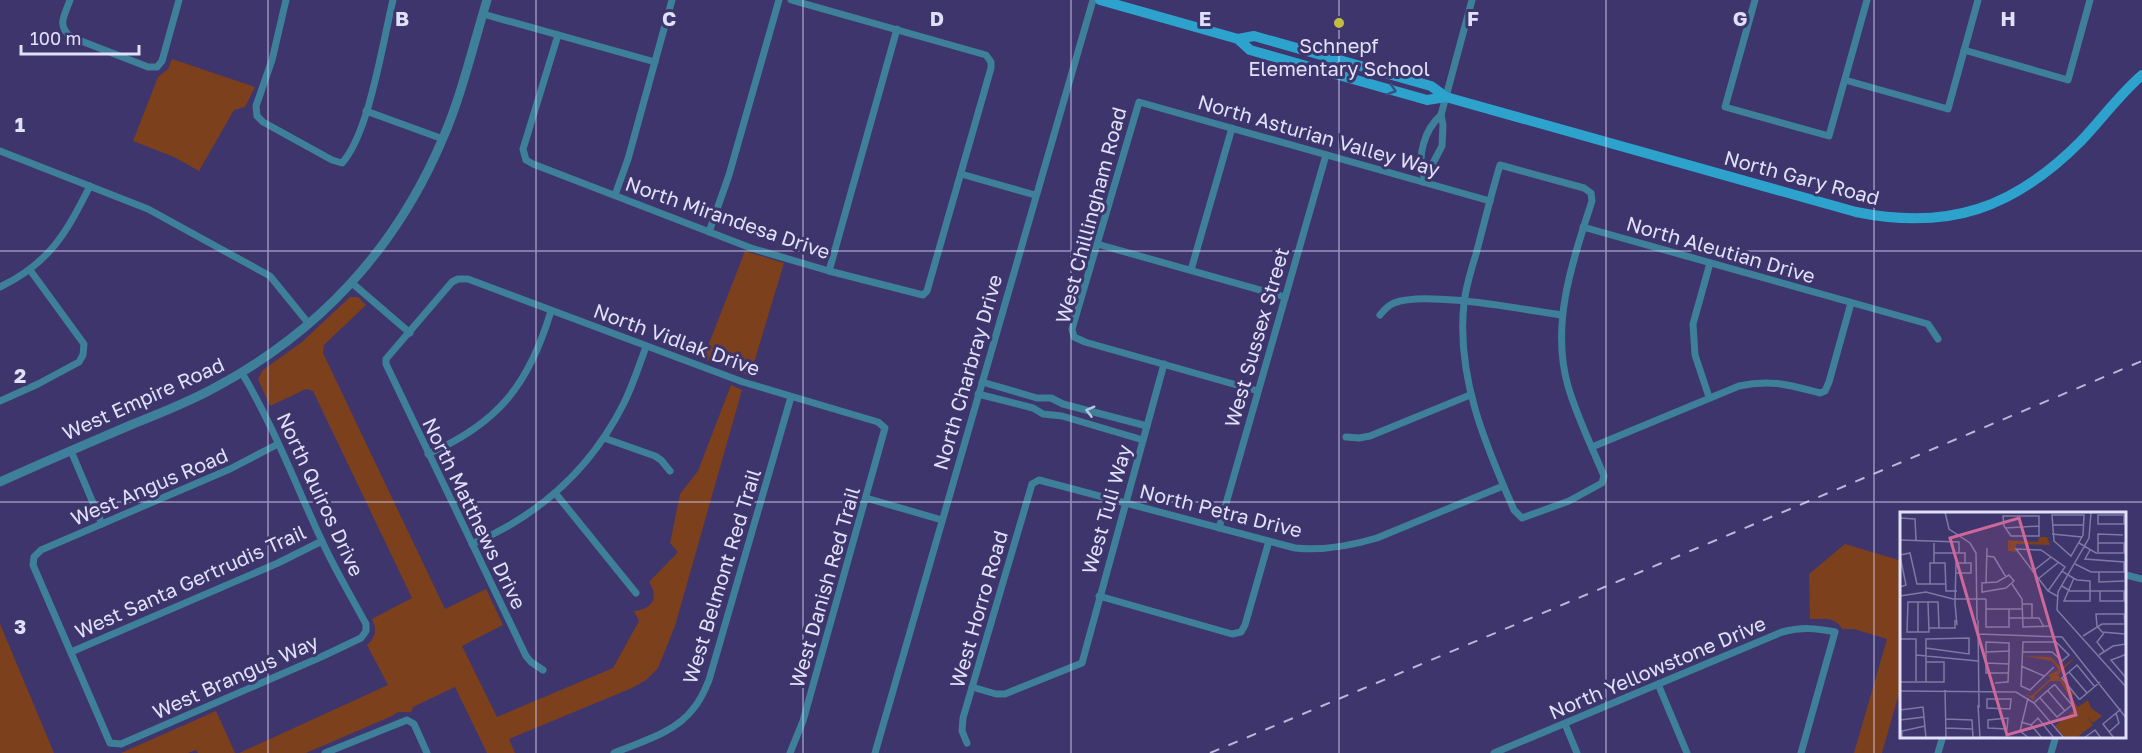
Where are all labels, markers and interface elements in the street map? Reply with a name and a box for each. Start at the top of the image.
text: B [395,6,409,30]
text: C [662,6,676,30]
text: D [930,6,944,30]
text: E [1199,6,1211,30]
text: F [1467,6,1479,30]
text: G [1733,6,1747,30]
text: H [2000,6,2016,30]
marker: Schnepf Elementary School [1332,16,1346,30]
scale bar [21,18,140,56]
text: 100 m [30,27,81,49]
place label: Schnepf Elementary School [1248,33,1430,80]
one-way arrow [1386,83,1397,95]
street label: North Asturian Valley Way [1195,89,1443,181]
street label: West Chillingham Road [1050,104,1130,326]
text: 1 [15,112,25,136]
street label: North Gary Road [1722,145,1882,209]
street label: North Mirandesa Drive [623,171,833,263]
street label: North Aleutian Drive [1624,211,1818,287]
street label: West Sussex Street [1219,244,1293,430]
street label: North Charbray Drive [928,271,1006,473]
street label: North Vidlak Drive [591,298,763,380]
street label: West Empire Road [58,352,228,444]
text: 2 [14,363,26,387]
one-way arrow [1085,406,1095,419]
street label: North Quiros Drive [273,408,369,580]
street label: North Matthews Drive [418,413,532,613]
street label: West Tuli Way [1076,441,1136,577]
street label: West Angus Road [67,442,231,530]
street label: West Belmont Red Trail [677,466,765,686]
street label: North Petra Drive [1137,478,1305,542]
street label: West Danish Red Trail [784,484,864,690]
inset map [1900,512,2127,738]
street label: West Santa Gertrudis Trail [71,519,309,643]
street label: West Horro Road [944,528,1012,690]
street label: North Yellowstone Drive [1545,610,1769,724]
text: 3 [14,614,26,638]
street label: West Brangus Way [148,629,322,723]

